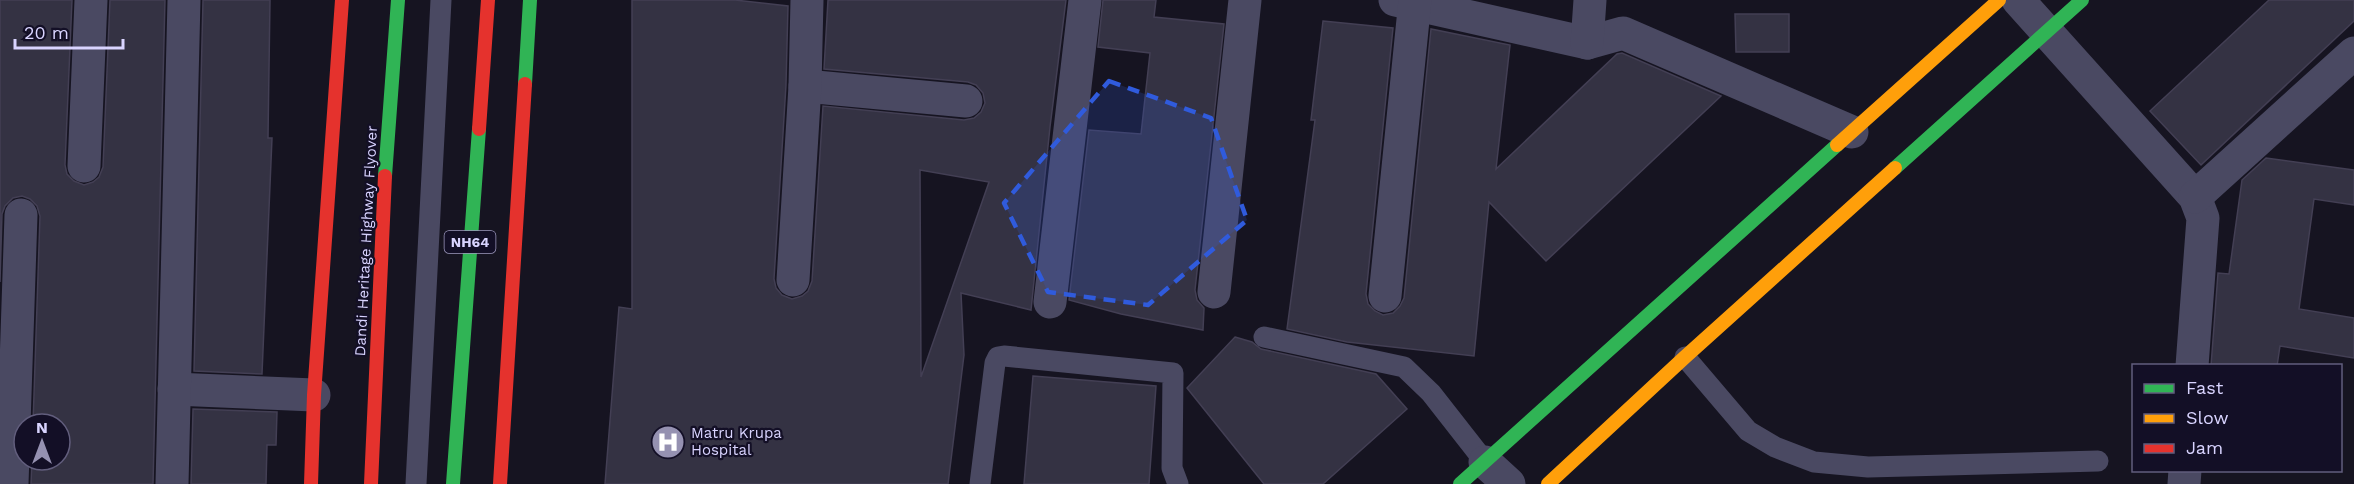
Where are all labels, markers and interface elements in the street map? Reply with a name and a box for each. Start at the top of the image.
scale bar [15,12,123,50]
text: 20 m [24,22,69,43]
street label: Dandi Heritage Highway Flyover [351,125,381,357]
road number: NH64 [444,231,496,253]
legend [2132,364,2342,472]
text: Fast [2186,377,2224,398]
text: Slow [2186,407,2229,428]
north arrow [12,412,72,472]
text: N [36,418,48,437]
hospital icon: Matru Krupa Hospital [650,424,686,460]
place label: Matru Krupa Hospital [691,424,782,459]
text: Jam [2186,437,2223,458]

